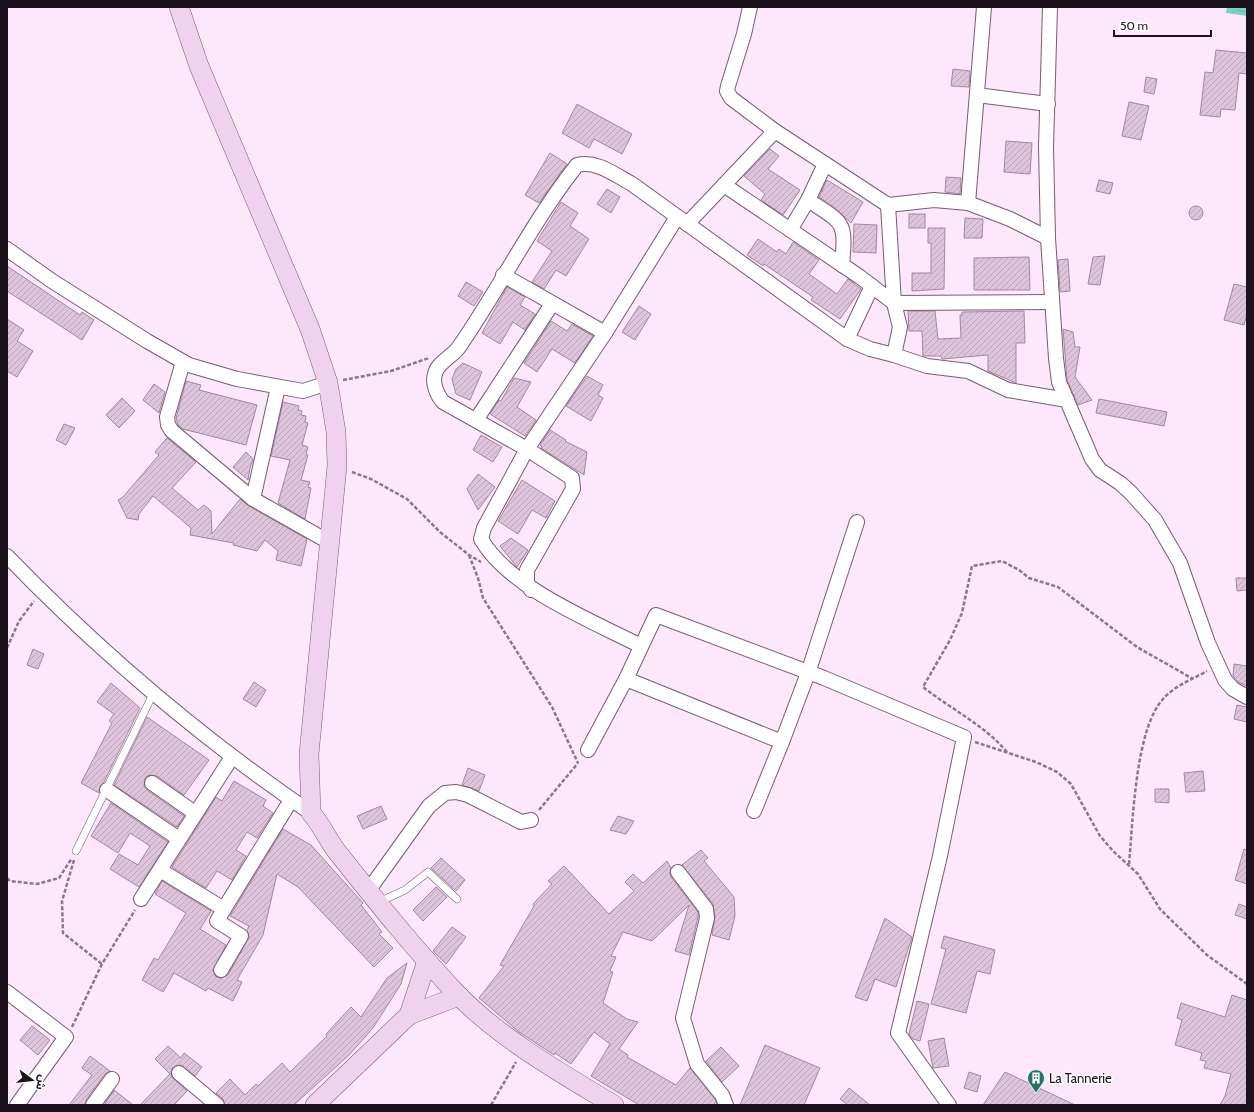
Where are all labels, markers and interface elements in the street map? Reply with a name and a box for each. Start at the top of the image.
scale bar [1114,12,1211,38]
text: 50 m [1120,18,1148,33]
north arrow [12,1060,52,1100]
building icon: La Tannerie [1026,1068,1046,1093]
place label: La Tannerie [1049,1070,1112,1086]
text: ش [33,1073,50,1092]

